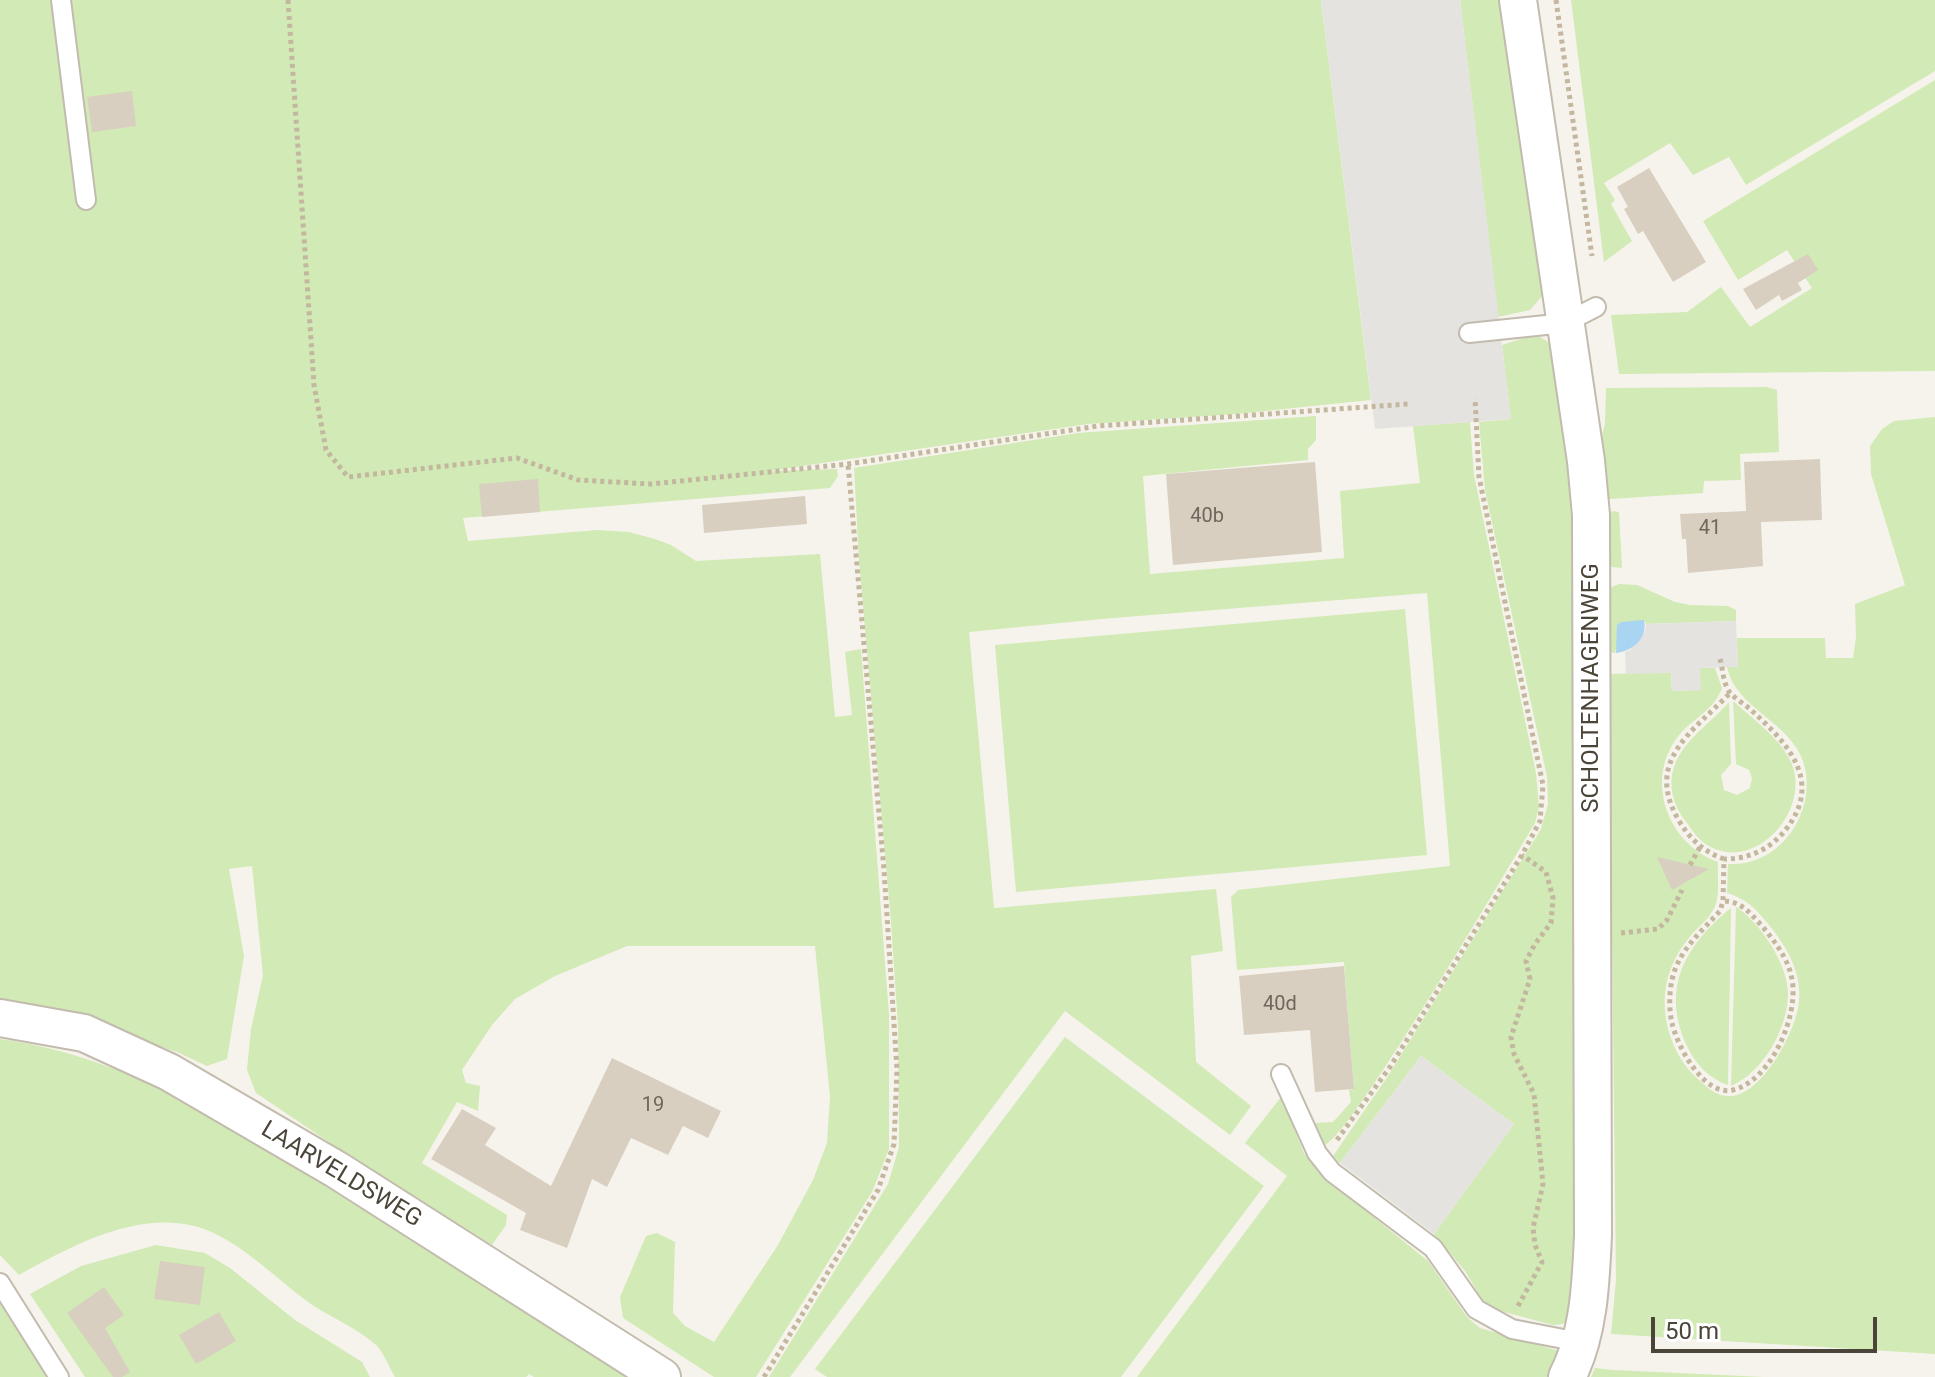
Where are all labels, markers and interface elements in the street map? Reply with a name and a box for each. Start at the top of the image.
house number: 40b [1190,505,1224,529]
house number: 41 [1699,517,1721,541]
street label: SCHOLTENHAGENWEG [1578,563,1606,813]
house number: 40d [1263,993,1297,1017]
house number: 19 [642,1094,664,1118]
street label: LAARVELDSWEG [256,1116,426,1234]
scale bar [1655,1301,1881,1351]
text: 50 m [1665,1317,1719,1345]

